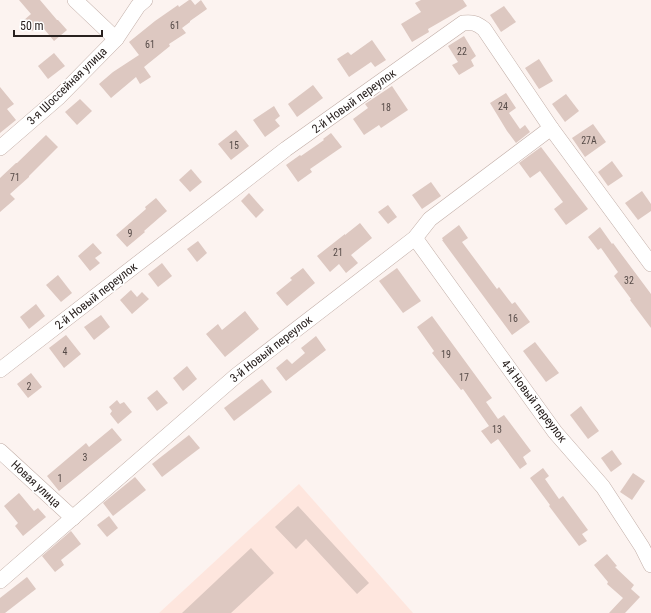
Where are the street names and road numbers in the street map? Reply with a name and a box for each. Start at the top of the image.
street label: 3-я Шоссейная улица [24,44,110,128]
street label: 2-й Новый переулок [309,66,399,136]
street label: 2-й Новый переулок [52,260,140,332]
street label: 3-й Новый переулок [227,313,315,385]
street label: 4-й Новый переулок [498,357,570,445]
street label: Новая улица [8,457,64,511]

